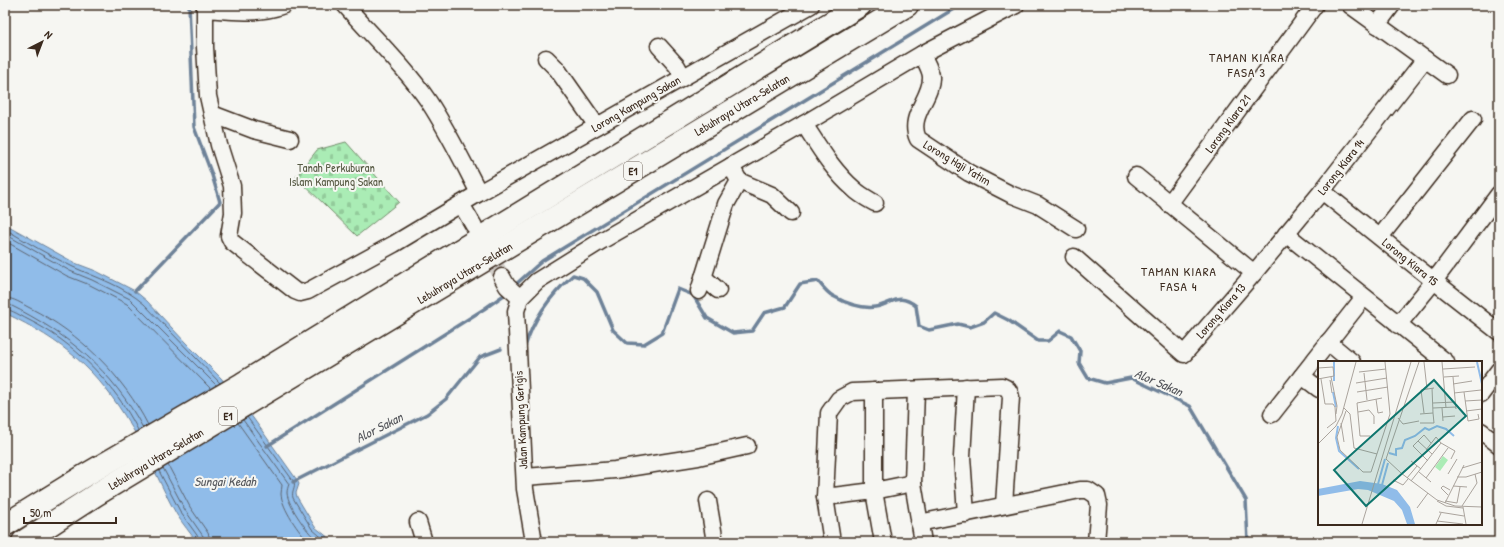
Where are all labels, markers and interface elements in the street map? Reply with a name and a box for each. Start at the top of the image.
north arrow [22,22,62,62]
text: N [42,27,56,42]
district label: TAMAN KIARA FASA 3 [1209,48,1285,81]
street label: Lebuhraya Utara–Selatan [691,69,792,140]
street label: Lorong Kampung Sakan [588,71,683,136]
street label: Lorong Kiara 21 [1201,91,1254,156]
street label: Lorong Kiara 14 [1313,135,1368,198]
street label: Lorong Haji Yatim [920,136,994,189]
park label: Tanah Perkuburan Islam Kampung Sakan [289,159,383,190]
road number: E1 [624,162,642,180]
street label: Lorong Kiara 15 [1379,234,1442,289]
street label: Lebuhraya Utara–Selatan [414,237,515,308]
district label: TAMAN KIARA FASA 4 [1141,262,1217,295]
street label: Lorong Kiara 13 [1192,280,1249,342]
inset map [1318,361,1482,525]
water label: Alor Sakan [1132,364,1187,401]
street label: Jalan Kampung Gerigis [509,370,532,470]
road number: E1 [219,407,237,425]
water label: Alor Sakan [352,407,407,446]
street label: Lebuhraya Utara–Selatan [105,423,206,494]
water label: Sungai Kedah [194,472,257,491]
scale bar [24,499,116,525]
text: 50 m [30,504,51,521]

